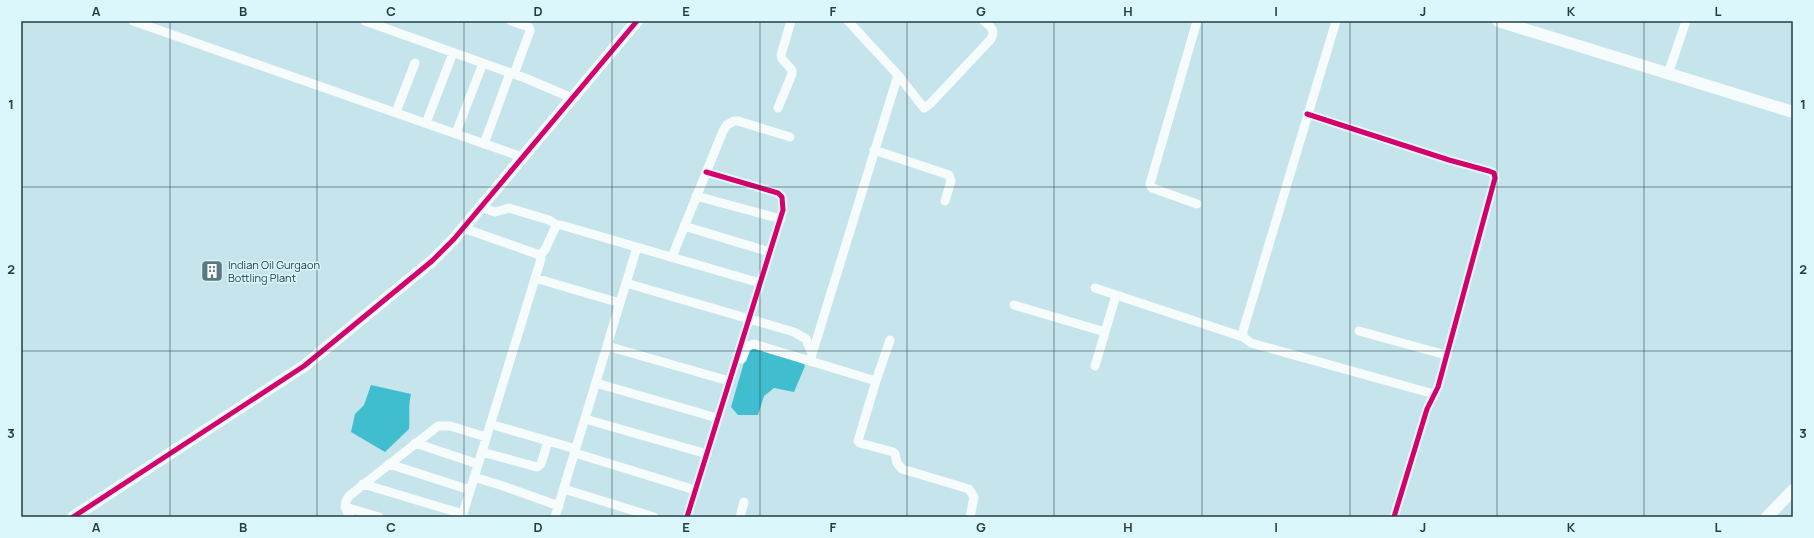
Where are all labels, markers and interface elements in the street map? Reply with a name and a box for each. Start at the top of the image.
text: A [92,2,101,20]
text: B [239,2,247,20]
text: C [386,2,396,20]
text: D [533,2,543,20]
text: E [682,2,690,20]
text: F [830,2,837,20]
text: G [976,2,986,20]
text: H [1123,2,1133,20]
text: I [1274,2,1278,20]
text: J [1420,2,1426,20]
text: K [1567,2,1576,20]
text: L [1715,2,1722,20]
text: 1 [8,95,14,113]
text: 1 [1800,95,1806,113]
place label: Indian Oil Gurgaon Bottling Plant [228,257,320,285]
building icon: Indian Oil Gurgaon Bottling Plant [199,258,225,284]
text: 2 [7,260,15,278]
text: 2 [1799,260,1807,278]
text: 3 [7,424,15,442]
text: 3 [1799,424,1807,442]
text: A [92,518,101,536]
text: B [239,518,247,536]
text: C [386,518,396,536]
text: D [533,518,543,536]
text: E [682,518,690,536]
text: F [830,518,837,536]
text: G [976,518,986,536]
text: H [1123,518,1133,536]
text: I [1274,518,1278,536]
text: J [1420,518,1426,536]
text: K [1567,518,1576,536]
text: L [1715,518,1722,536]

